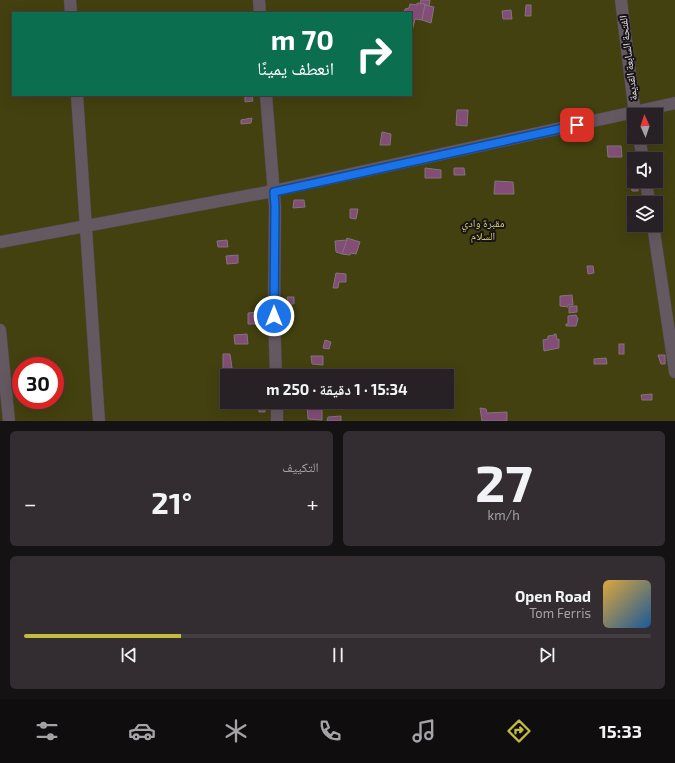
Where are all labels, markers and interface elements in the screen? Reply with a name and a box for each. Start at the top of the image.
street label: الفتحة السابعة القديمة [616,15,640,101]
text: 70 m [271,22,334,56]
icon: right [348,28,400,80]
text: انعطف يمينًا [257,57,334,79]
pin [560,108,594,142]
north arrow [627,108,663,144]
map controls [627,108,663,232]
icon: arrive [566,114,588,136]
button: sound [627,152,663,188]
button: layers [627,196,663,232]
park label: مقبرة وادي السلام [462,216,505,243]
position arrow [253,295,295,337]
speed limit sign: 30 [12,357,64,409]
text: 15:34 · 1 دقيقة · 250 m [266,380,408,398]
text: 27 [475,450,533,512]
text: التكييف [282,459,319,475]
text: 21° [151,484,192,520]
text: − [24,490,37,516]
text: + [306,490,319,516]
text: km/h [488,507,520,523]
text: Open Road [515,587,591,605]
text: Tom Ferris [529,605,591,621]
icon: previous [118,644,140,666]
icon: pause [327,644,349,666]
icon: next [536,644,558,666]
icon: filters [33,717,61,745]
icon: car [128,717,156,745]
icon: climate [222,717,250,745]
icon: phone [316,717,344,745]
icon: music [410,717,438,745]
icon: directions [505,717,533,745]
text: 15:33 [599,720,642,742]

